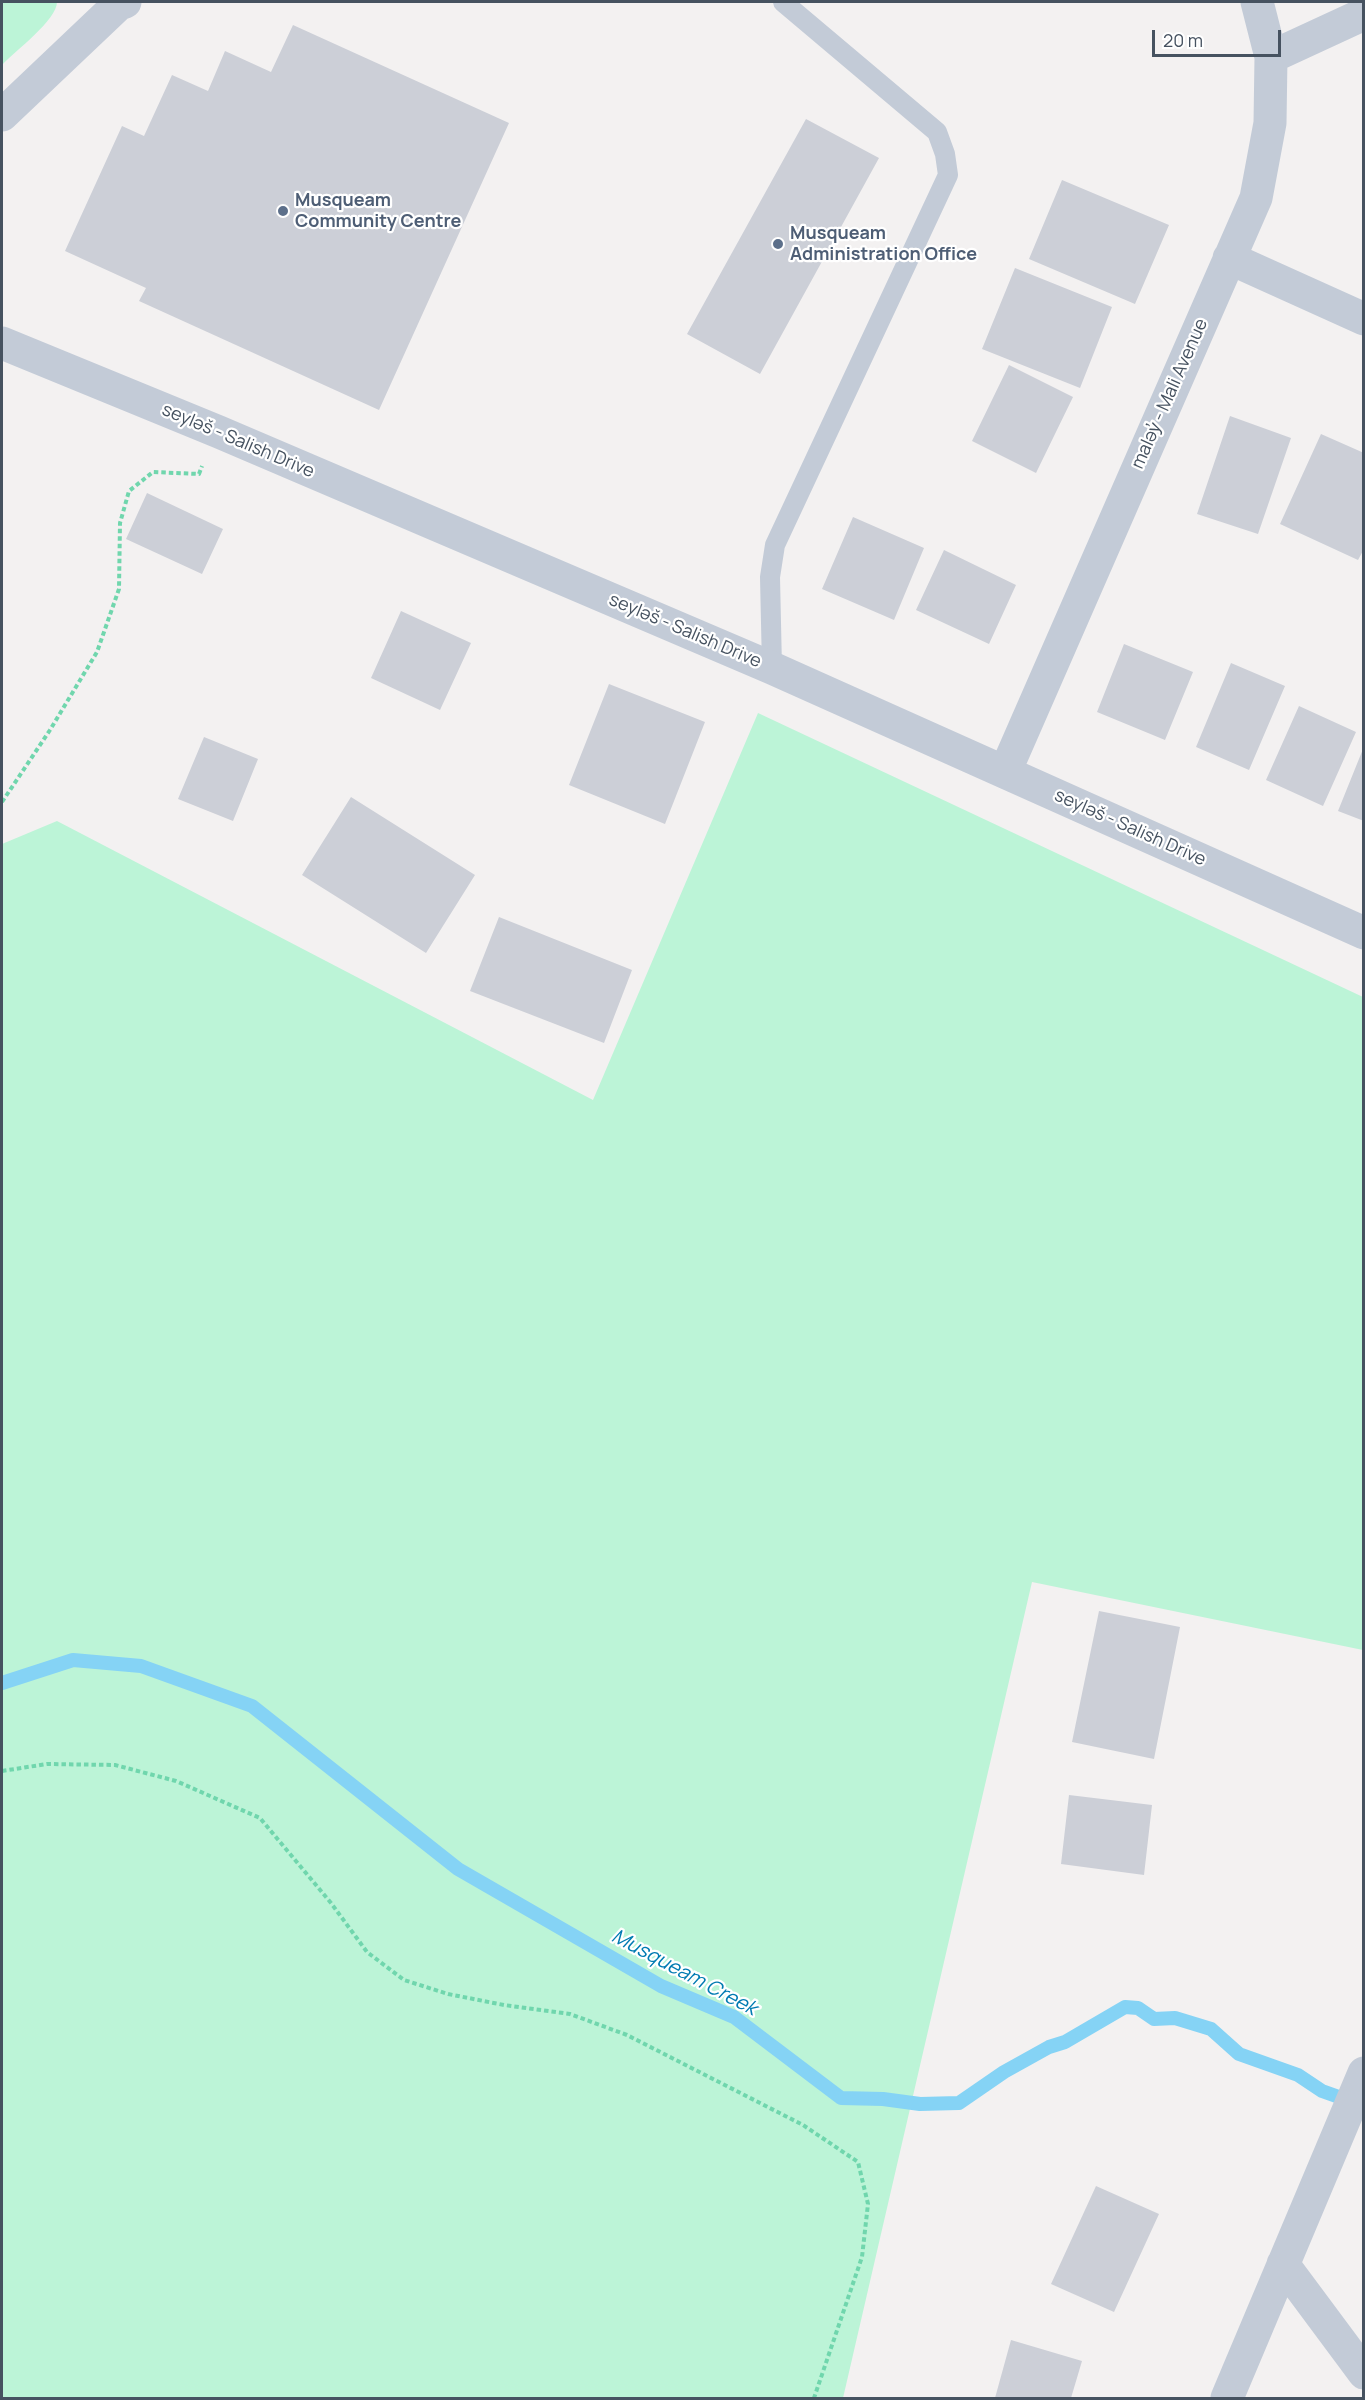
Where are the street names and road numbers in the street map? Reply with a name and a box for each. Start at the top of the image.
street label: maləy̓ - Mali Avenue [1127,316,1213,472]
street label: seyləš - Salish Drive [159,399,317,483]
street label: seyləš - Salish Drive [606,589,764,673]
street label: seyləš - Salish Drive [1051,785,1209,871]

